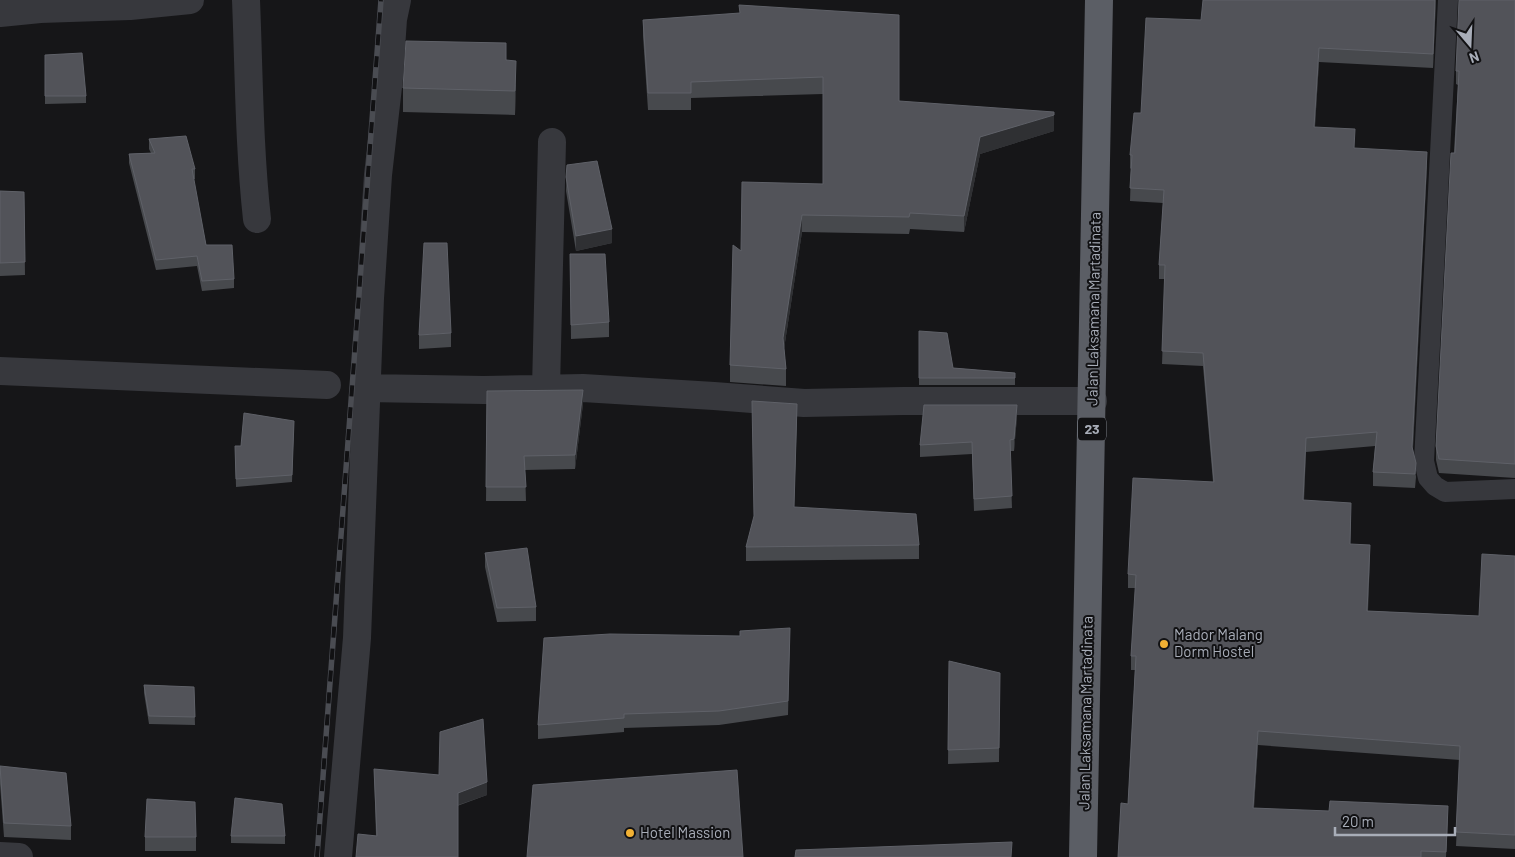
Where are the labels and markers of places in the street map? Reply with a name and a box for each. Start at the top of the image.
place label: Mador Malang Dorm Hostel [1174,625,1263,660]
marker: Mador Malang Dorm Hostel [1158,638,1170,650]
place label: Hotel Massion [640,823,730,841]
marker: Hotel Massion [624,827,636,839]

